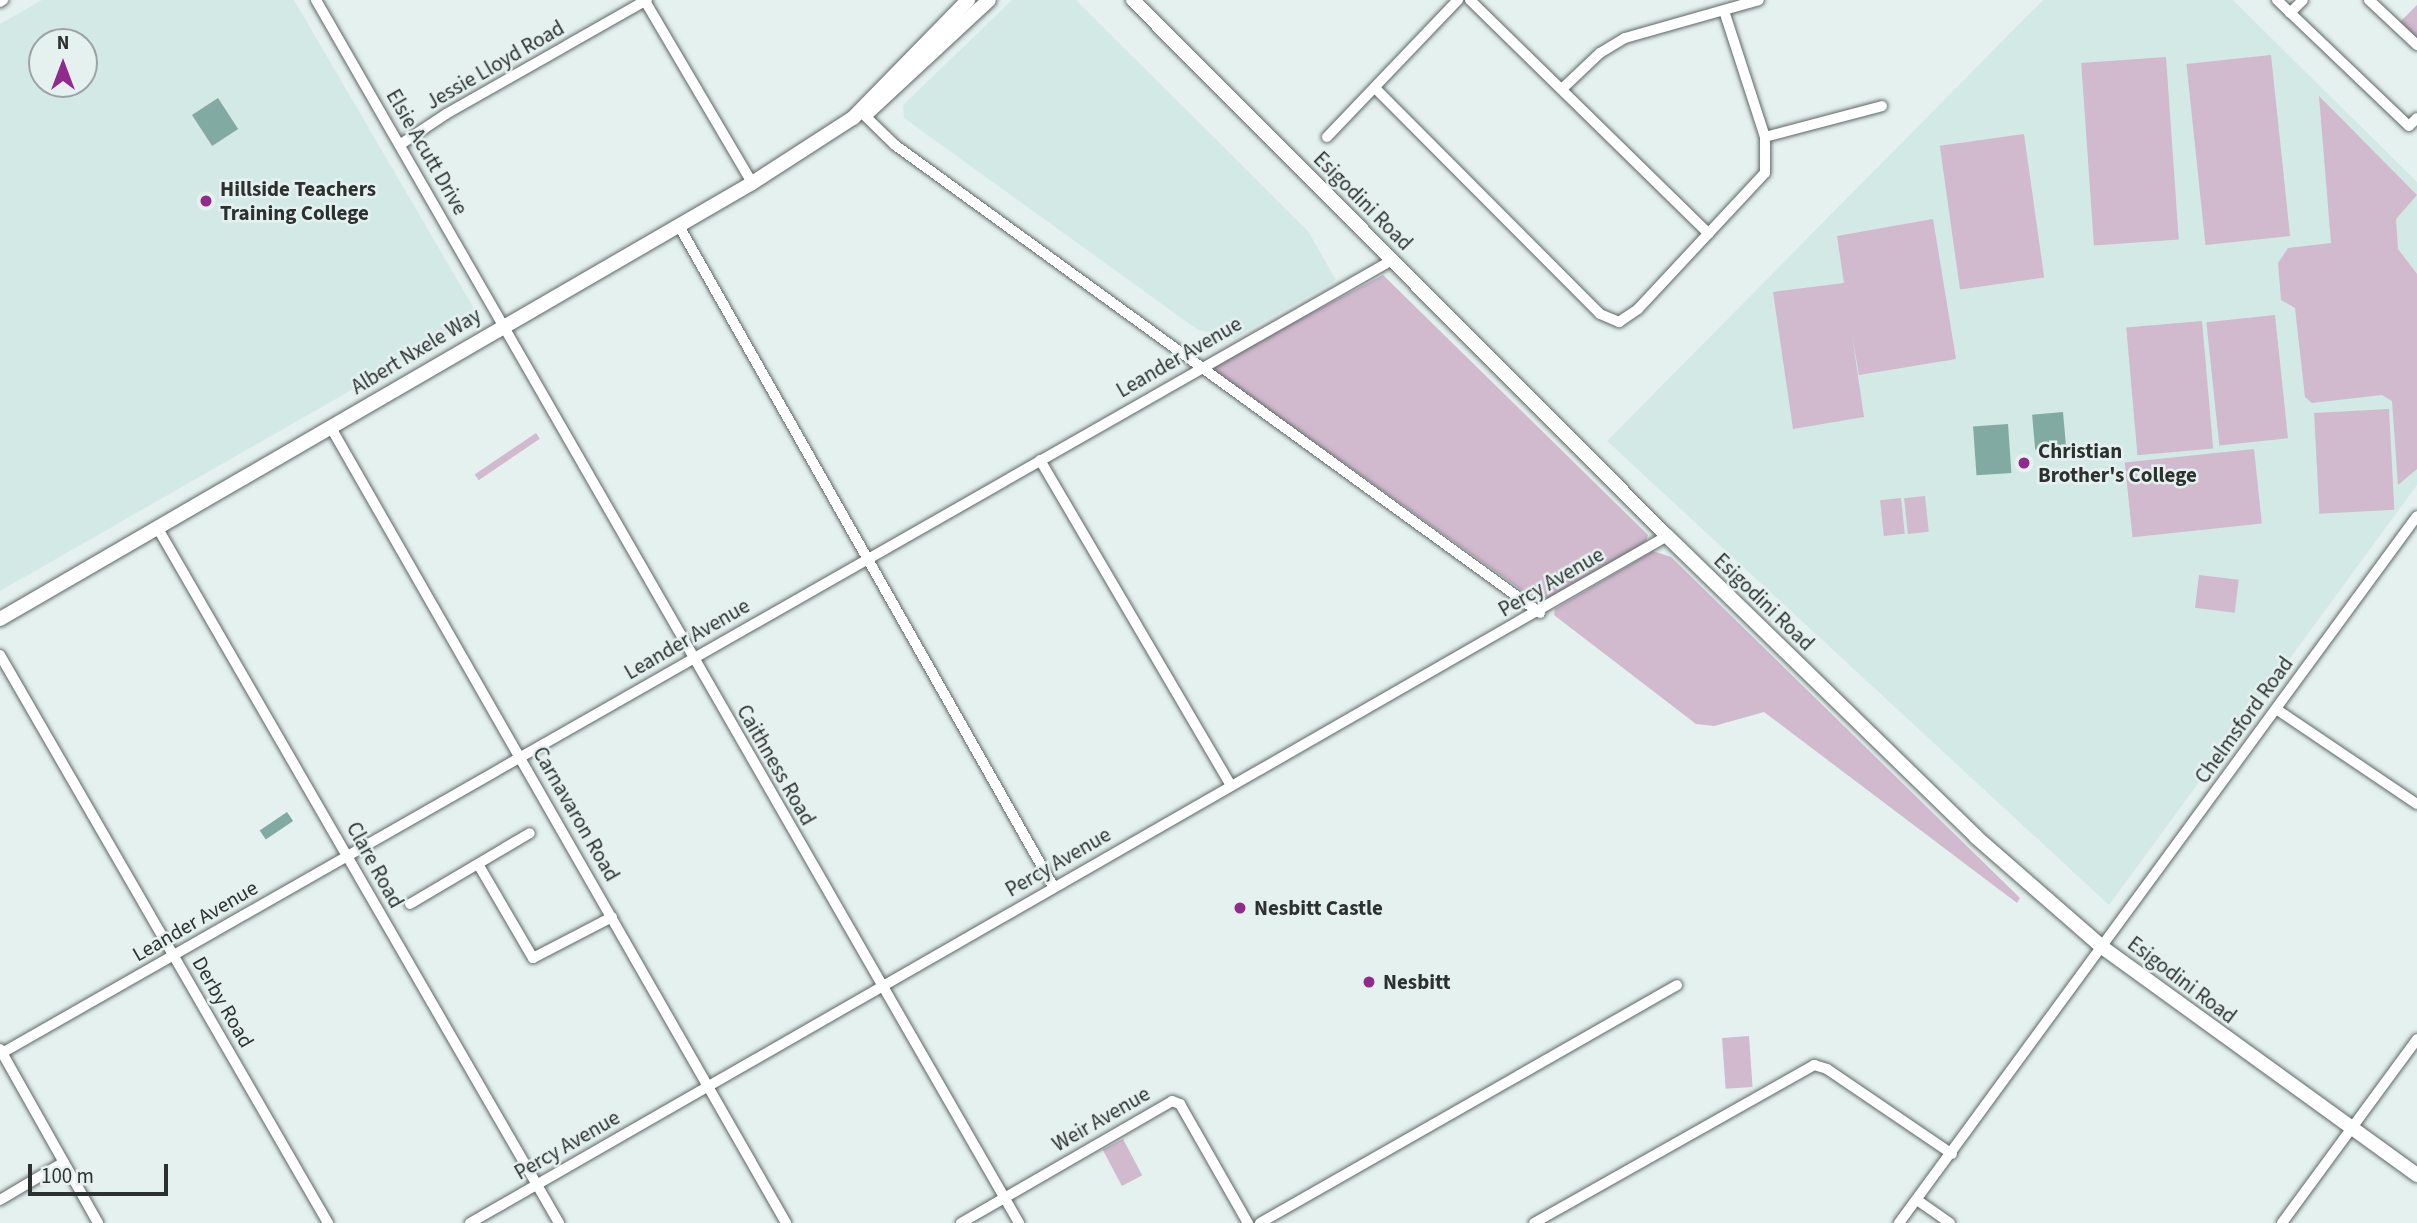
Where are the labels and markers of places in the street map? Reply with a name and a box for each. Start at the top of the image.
place label: Hillside Teachers Training College [220,176,376,226]
marker: Hillside Teachers Training College [198,193,214,209]
place label: Christian Brother's College [2038,438,2197,488]
marker: Christian Brother's College [2016,455,2032,471]
place label: Nesbitt Castle [1254,895,1383,921]
marker: Nesbitt Castle [1232,900,1248,916]
place label: Nesbitt [1383,969,1451,995]
marker: Nesbitt [1361,974,1377,990]

